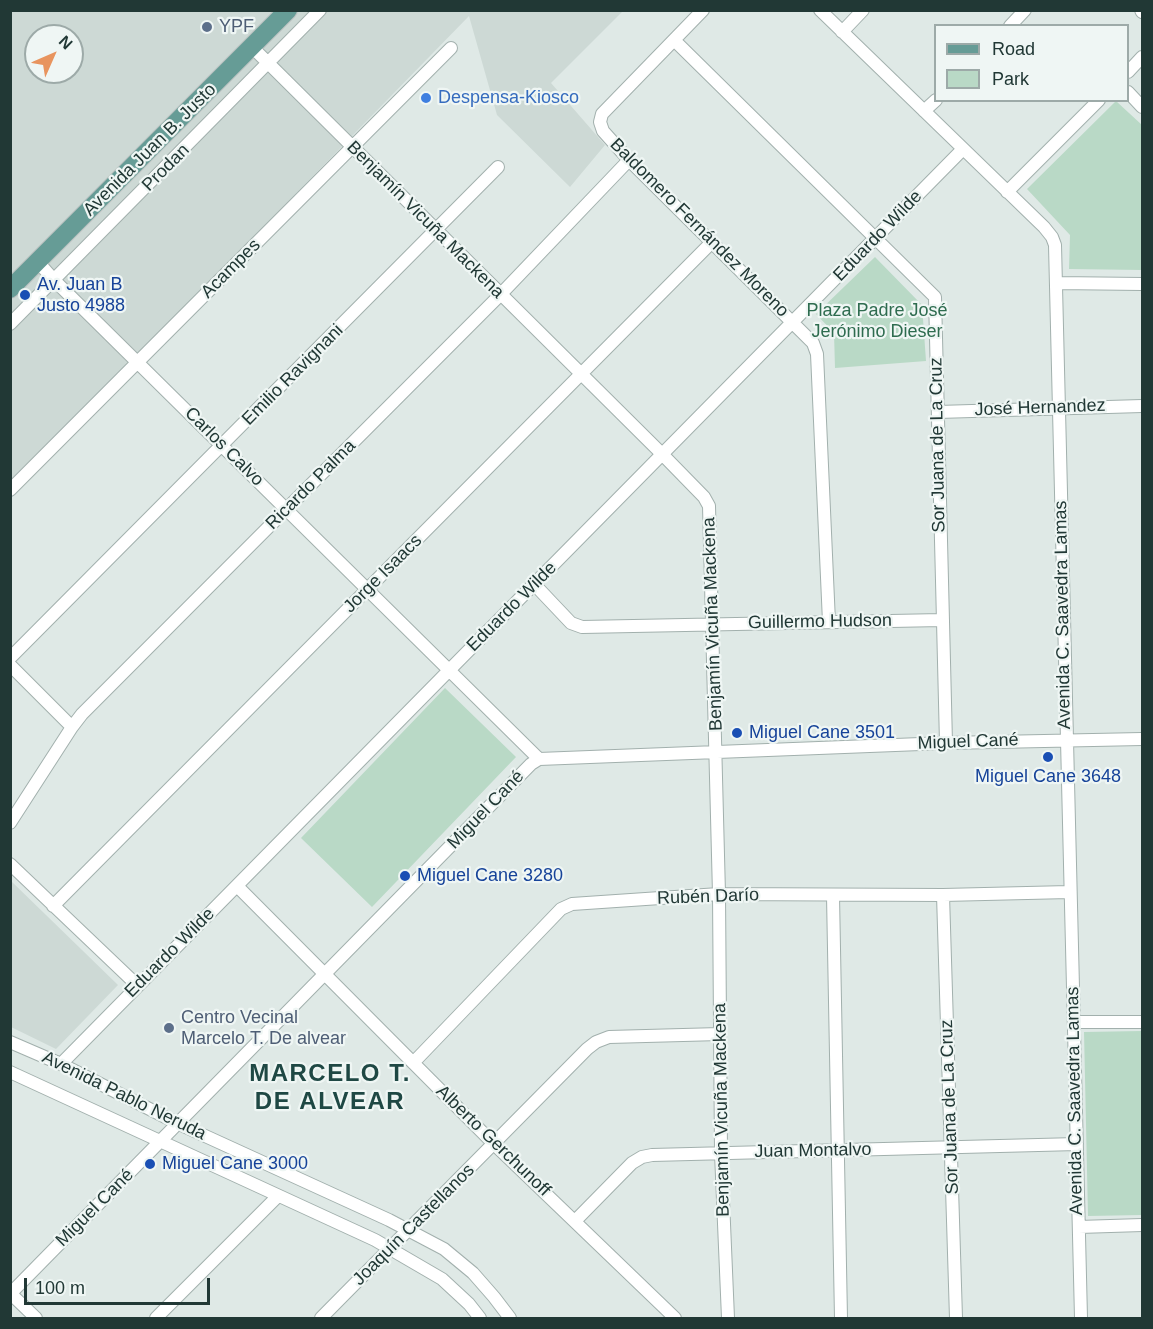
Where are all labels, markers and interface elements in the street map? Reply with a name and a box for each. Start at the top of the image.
place label: YPF [219,16,254,38]
marker: YPF [200,20,214,34]
north arrow [24,24,84,84]
legend [934,24,1129,102]
text: N [56,32,76,52]
text: Road [992,39,1035,59]
text: Park [992,69,1029,89]
street label: Avenida Juan B. Justo [79,79,221,221]
place label: Despensa-Kiosco [438,87,579,109]
marker: Despensa-Kiosco [419,91,433,105]
street label: Baldomero Fernández Moreno [605,134,793,322]
street label: Benjamín Vicuña Mackena [342,137,508,303]
street label: Prodan [138,140,194,196]
street label: Eduardo Wilde [829,186,927,286]
street label: Acampes [197,235,265,303]
place label: Av. Juan B Justo 4988 [37,274,125,316]
marker: Av. Juan B Justo 4988 [18,288,32,302]
park label: Plaza Padre José Jerónimo Dieser [806,300,948,342]
street label: Emilio Ravignani [238,320,348,430]
street label: Sor Juana de La Cruz [926,357,950,533]
street label: José Hernandez [974,395,1106,421]
street label: Carlos Calvo [180,403,268,491]
street label: Ricardo Palma [262,436,360,534]
street label: Avenida C. Saavedra Lamas [1050,500,1076,730]
street label: Benjamín Vicuña Mackena [698,517,728,731]
street label: Jorge Isaacs [339,530,427,618]
street label: Eduardo Wilde [463,558,561,656]
street label: Guillermo Hudson [748,610,892,634]
place label: Miguel Cane 3501 [749,722,895,744]
marker: Miguel Cane 3501 [730,726,744,740]
street label: Miguel Cané [917,729,1019,755]
marker: Miguel Cane 3648 [1041,750,1055,764]
street label: Miguel Cané [443,766,529,854]
place label: Miguel Cane 3648 [975,766,1121,788]
place label: Miguel Cane 3280 [417,865,563,887]
marker: Miguel Cane 3280 [398,869,412,883]
street label: Rubén Darío [657,884,759,910]
street label: Eduardo Wilde [121,904,219,1002]
street label: Avenida C. Saavedra Lamas [1062,986,1088,1216]
street label: Benjamín Vicuña Mackena [709,1003,735,1217]
place label: Centro Vecinal Marcelo T. De alvear [181,1007,346,1050]
street label: Sor Juana de La Cruz [936,1019,964,1195]
marker: Centro Vecinal Marcelo T. De alvear [162,1021,176,1035]
street label: Avenida Pablo Neruda [38,1047,210,1145]
district label: MARCELO T. DE ALVEAR [249,1060,411,1116]
street label: Alberto Gerchunoff [431,1081,555,1201]
street label: Juan Montalvo [754,1139,872,1163]
place label: Miguel Cane 3000 [162,1153,308,1175]
marker: Miguel Cane 3000 [143,1157,157,1171]
street label: Joaquín Castellanos [349,1160,479,1290]
street label: Miguel Cané [52,1165,138,1251]
scale bar [27,1266,213,1304]
text: 100 m [35,1278,85,1298]

